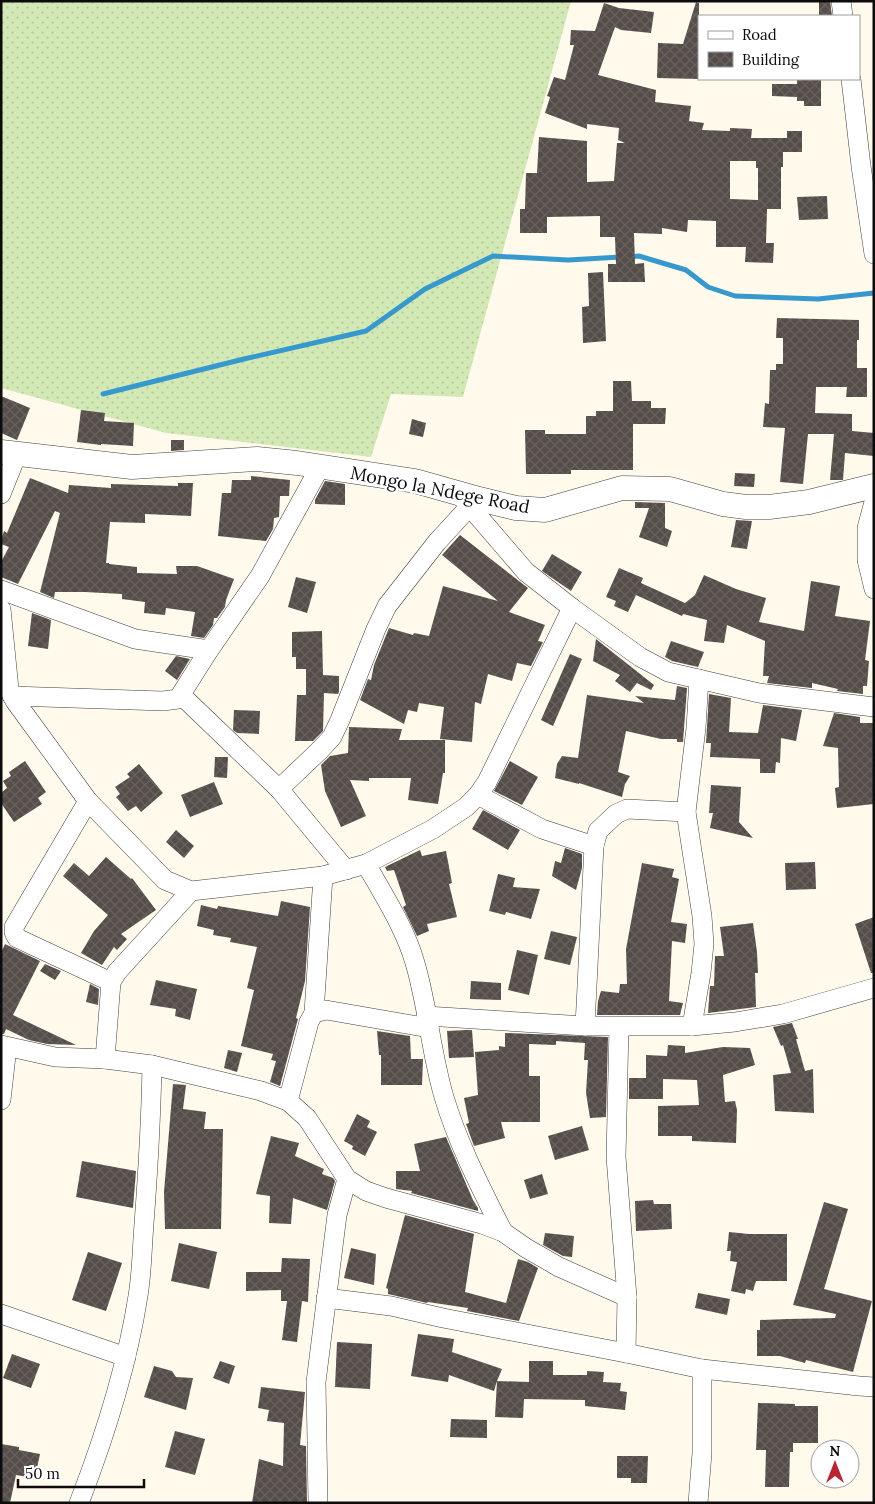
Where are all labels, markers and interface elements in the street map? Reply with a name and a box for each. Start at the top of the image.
legend [698,15,860,80]
text: Road [742,25,777,44]
text: Building [742,50,800,69]
street label: Mongo la Ndege Road [349,461,532,518]
north arrow [810,1439,860,1489]
text: N [830,1442,841,1460]
scale bar [18,1456,144,1488]
text: 50 m [25,1464,60,1483]

